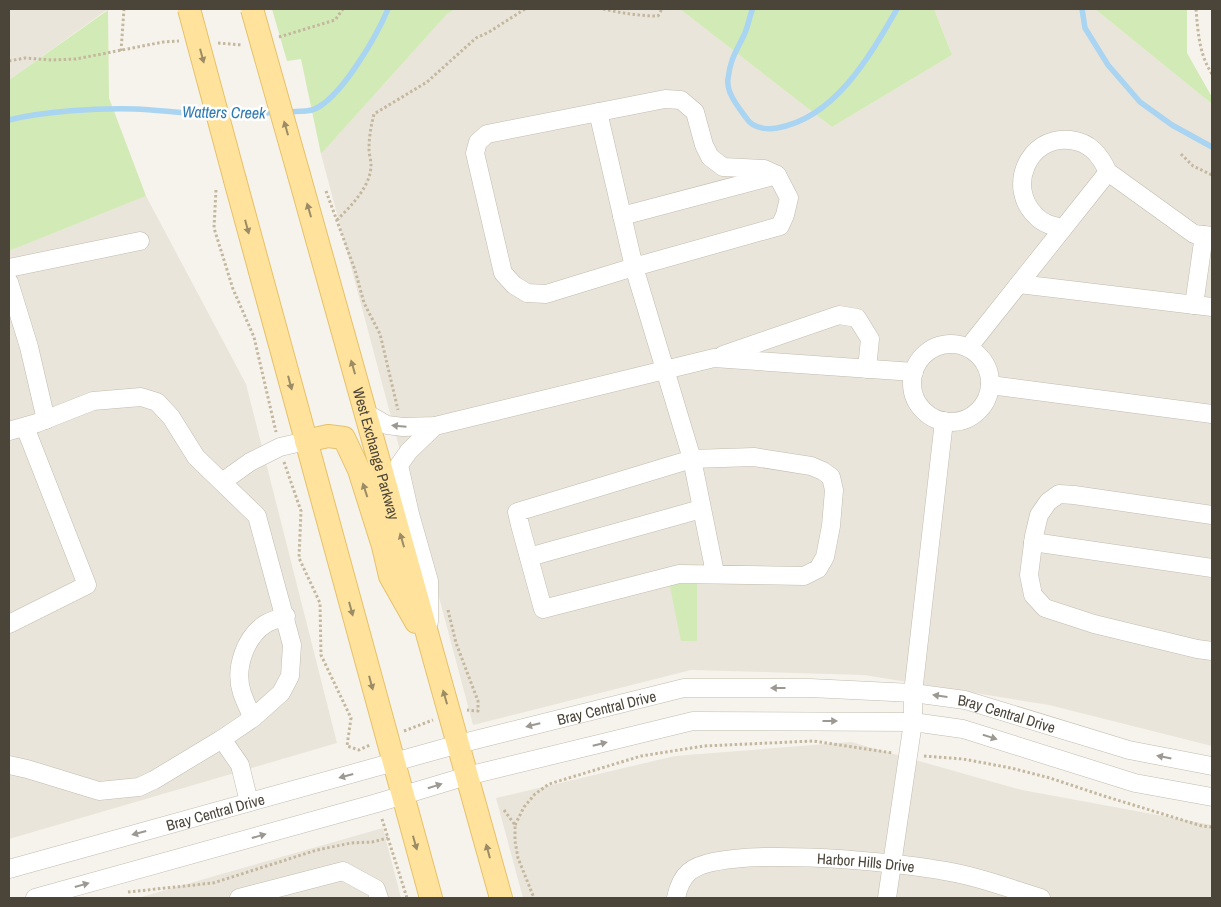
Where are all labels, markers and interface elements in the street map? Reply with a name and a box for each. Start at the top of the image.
one-way arrow [198,48,206,63]
water label: Watters Creek [182,100,266,124]
one-way arrow [282,120,290,135]
one-way arrow [305,203,313,218]
one-way arrow [244,219,252,234]
one-way arrow [349,359,357,374]
one-way arrow [286,376,294,391]
street label: West Exchange Parkway [348,385,405,523]
one-way arrow [391,422,407,430]
one-way arrow [360,482,368,497]
one-way arrow [397,533,405,548]
one-way arrow [347,601,355,616]
one-way arrow [368,676,376,691]
one-way arrow [770,684,786,692]
street label: Bray Central Drive [555,685,658,730]
one-way arrow [441,689,449,704]
street label: Bray Central Drive [957,689,1058,738]
one-way arrow [932,692,948,700]
one-way arrow [822,717,838,725]
one-way arrow [525,721,540,729]
one-way arrow [983,734,998,742]
one-way arrow [592,739,607,747]
one-way arrow [1156,752,1172,760]
one-way arrow [338,772,353,780]
one-way arrow [427,781,442,789]
street label: Bray Central Drive [164,788,267,835]
one-way arrow [131,829,146,837]
one-way arrow [251,831,266,839]
one-way arrow [411,835,419,850]
one-way arrow [484,844,492,859]
street label: Harbor Hills Drive [816,847,916,877]
one-way arrow [75,881,90,889]

